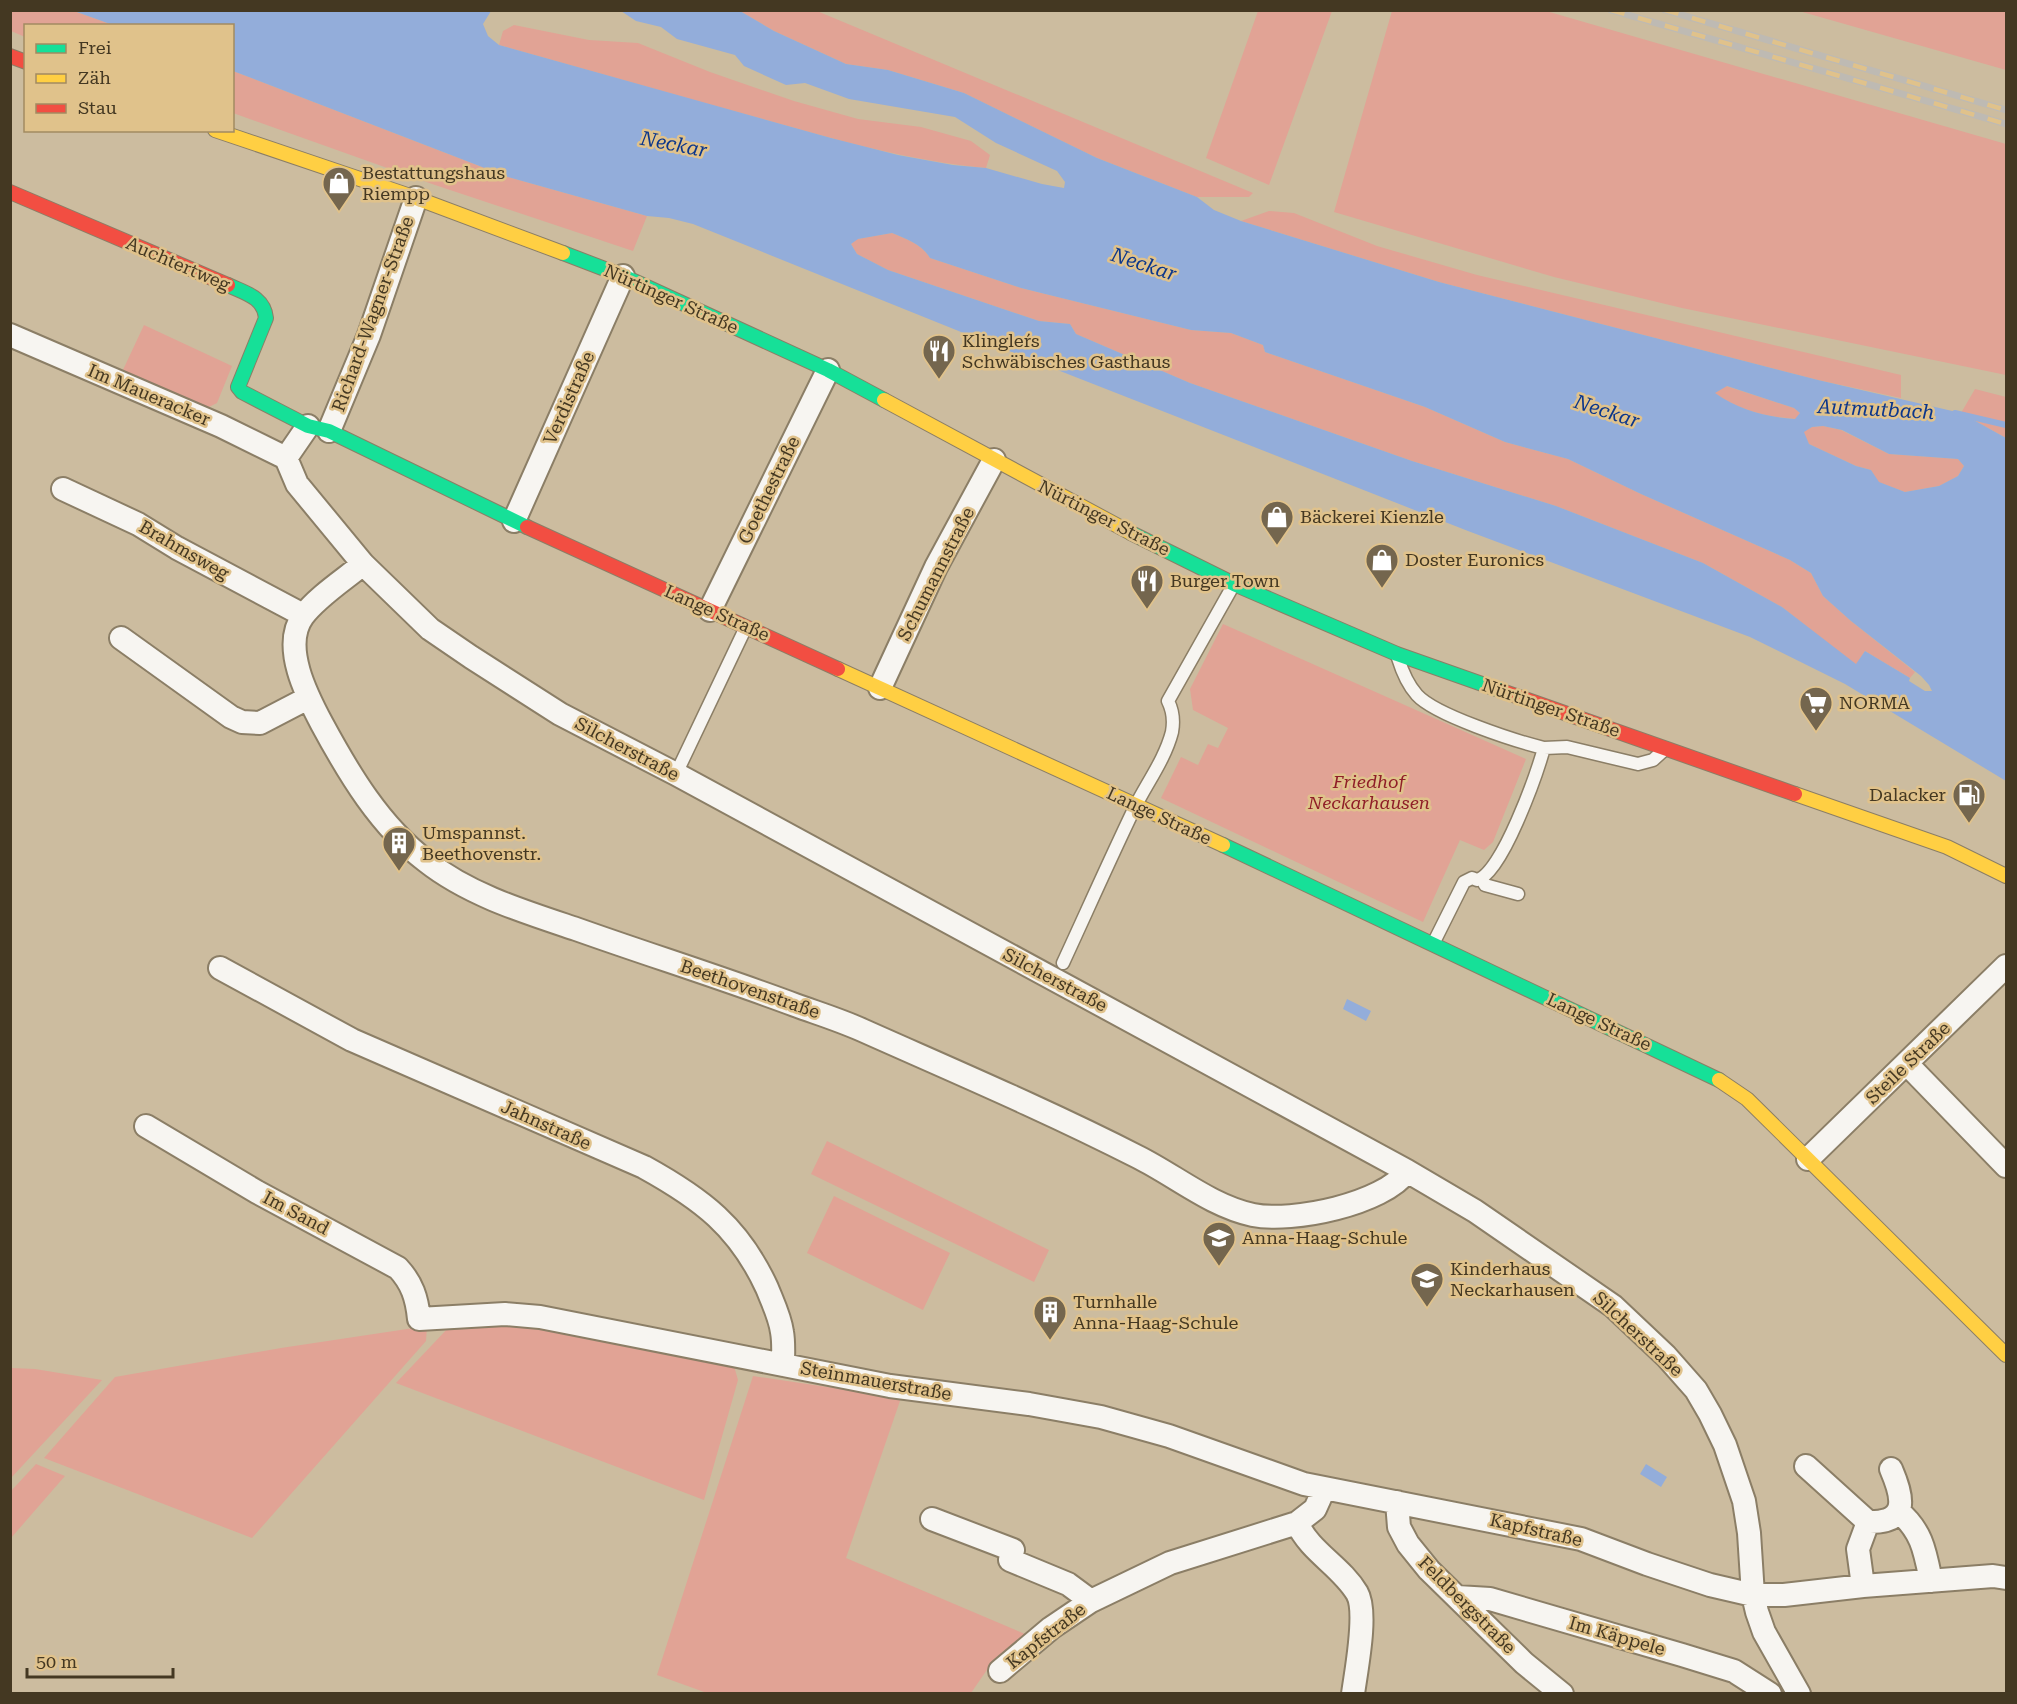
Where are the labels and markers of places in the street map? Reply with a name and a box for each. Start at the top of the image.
place label: Bestattungshaus Riempp [362,162,505,204]
shop icon: Bestattungshaus Riempp [321,165,357,212]
place label: Klingler´s Schwäbisches Gasthaus [962,330,1170,372]
restaurant icon: Klingler´s Schwäbisches Gasthaus [921,333,957,380]
shop icon: Bäckerei Kienzle [1259,499,1295,546]
place label: Bäckerei Kienzle [1300,506,1444,527]
shop icon: Doster Euronics [1364,542,1400,589]
place label: Doster Euronics [1405,549,1544,570]
restaurant icon: Burger Town [1129,563,1165,610]
place label: Burger Town [1170,570,1280,591]
supermarket icon: NORMA [1798,685,1834,732]
place label: NORMA [1839,692,1910,713]
fuel station icon: Dalacker [1951,777,1987,824]
place label: Dalacker [1869,784,1946,805]
place label: Umspannst. Beethovenstr. [422,822,541,864]
building icon: Umspannst. Beethovenstr. [381,825,417,872]
school or university icon: Anna-Haag-Schule [1201,1220,1237,1267]
place label: Anna-Haag-Schule [1242,1227,1408,1248]
place label: Kinderhaus Neckarhausen [1450,1258,1575,1300]
school or university icon: Kinderhaus Neckarhausen [1409,1261,1445,1308]
place label: Turnhalle Anna-Haag-Schule [1073,1291,1239,1333]
building icon: Turnhalle Anna-Haag-Schule [1032,1294,1068,1341]

